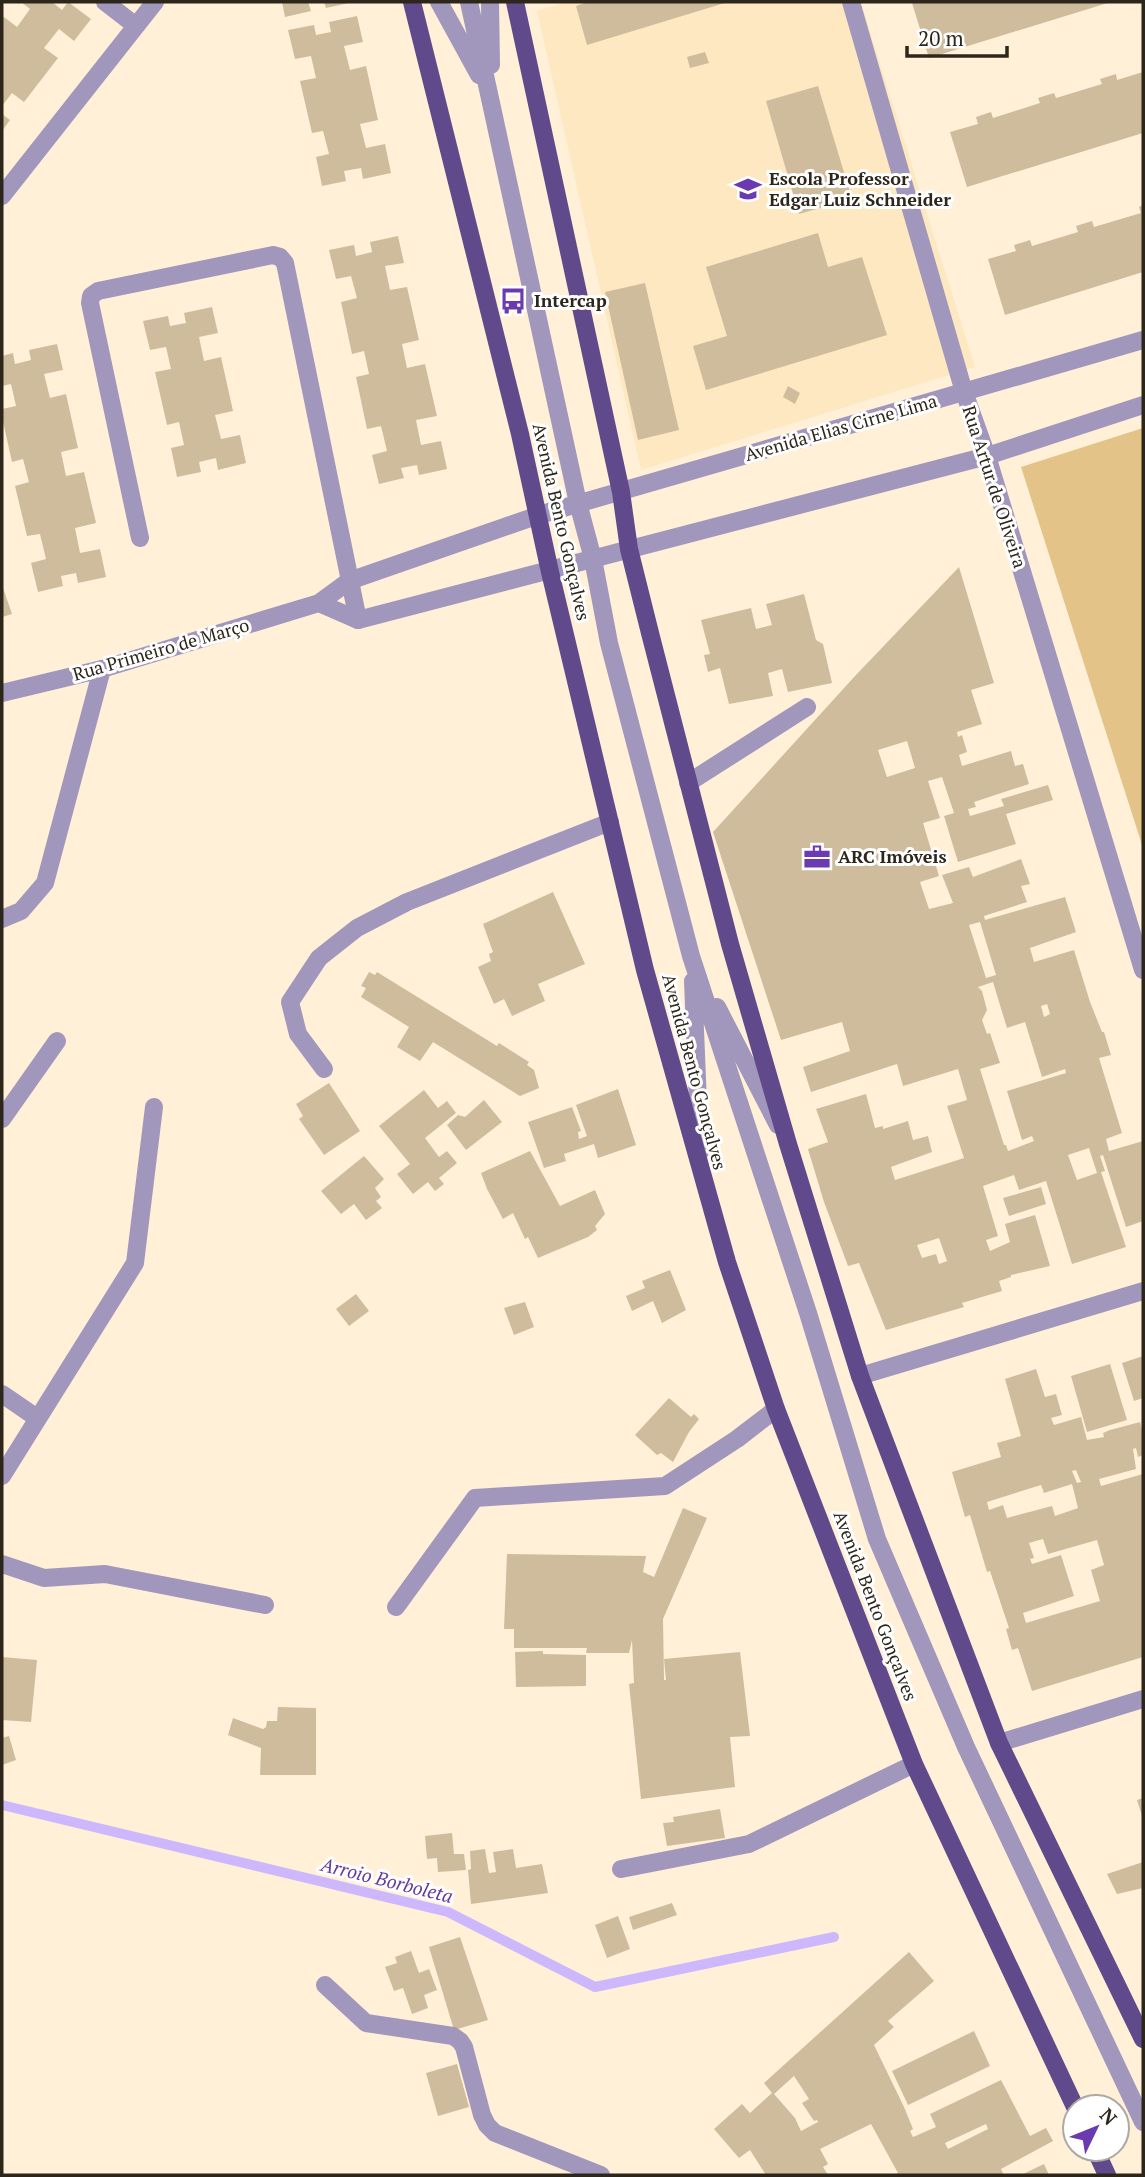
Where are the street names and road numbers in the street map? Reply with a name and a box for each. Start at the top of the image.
street label: Avenida Elias Cirne Lima [742,388,940,466]
street label: Rua Artur de Oliveira [957,402,1033,571]
street label: Avenida Bento Gonçalves [528,421,596,623]
street label: Rua Primeiro de Março [70,612,252,686]
street label: Avenida Bento Gonçalves [657,971,733,1172]
street label: Avenida Bento Gonçalves [829,1507,923,1704]

